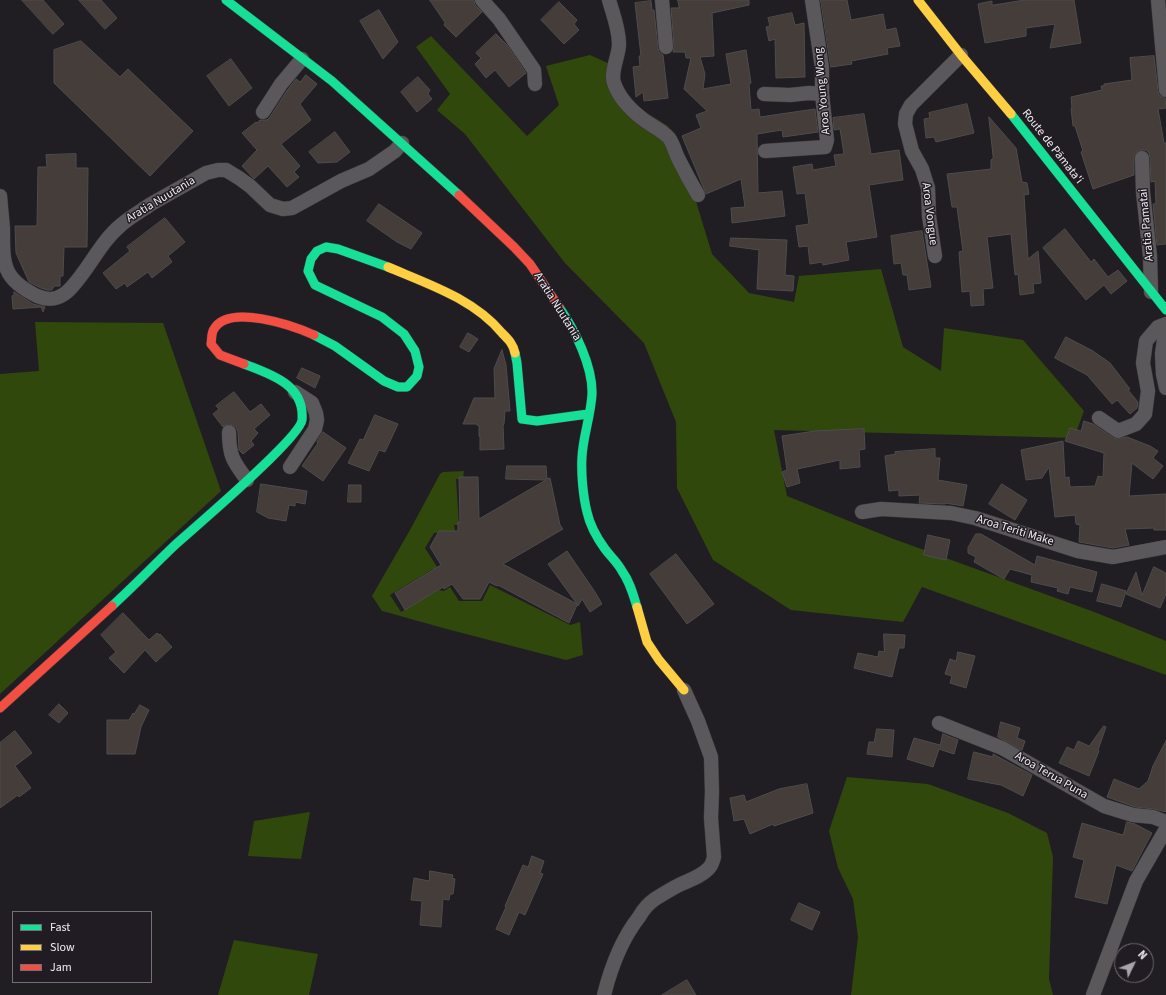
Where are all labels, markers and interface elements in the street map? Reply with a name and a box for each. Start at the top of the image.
street label: Aroa Young Wong [812,47,834,135]
street label: Route de Pāmata'i [1018,107,1086,187]
street label: Aratia Nuutania [124,174,198,226]
street label: Aroa Vongue [918,182,940,246]
street label: Aratia Pamatai [1137,188,1157,262]
street label: Aratia Nuutania [530,270,584,344]
street label: Aroa Teriti Make [975,512,1055,550]
street label: Aroa Terua Puna [1012,749,1090,803]
legend [12,911,152,983]
text: Fast [50,919,70,936]
text: Slow [50,939,75,956]
north arrow [1114,943,1154,983]
text: N [1134,947,1150,963]
text: Jam [50,959,72,976]

